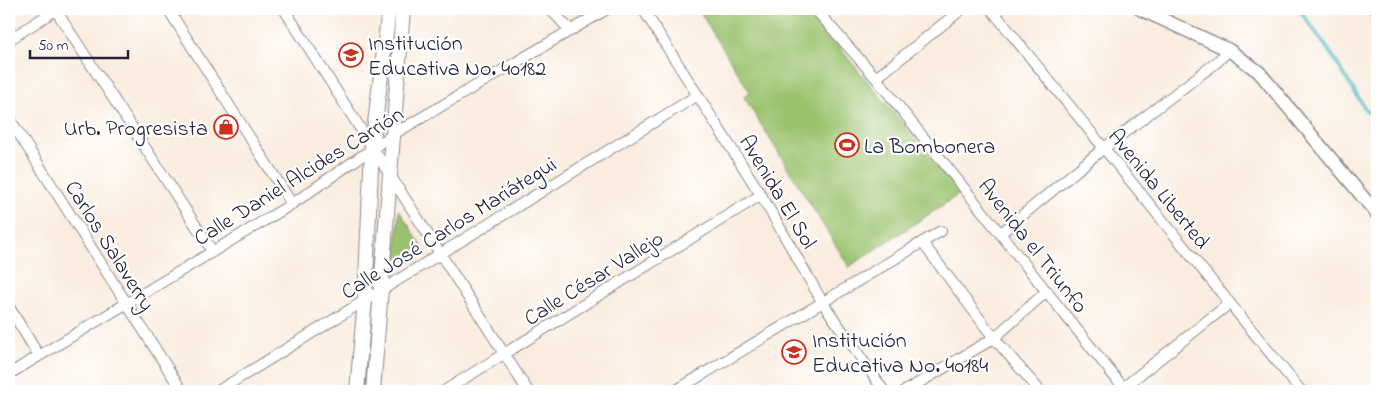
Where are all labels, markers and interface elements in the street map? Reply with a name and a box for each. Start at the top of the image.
scale bar [30,28,128,60]
place label: Institución Educativa No. 40182 [368,29,546,86]
text: 50 m [38,35,69,57]
school or university icon: Institución Educativa No. 40182 [338,42,364,68]
street label: Calle Daniel Alcides Carrión [188,100,411,255]
place label: Urb. Progresista [64,114,208,147]
shop icon: Urb. Progresista [213,114,239,140]
street label: Avenida Liberted [1099,123,1216,257]
street label: Avenida El Sol [730,129,823,256]
sports icon: La Bombonera [834,132,860,158]
place label: La Bombonera [864,132,995,164]
street label: Calle José Carlos Mariátegui [336,150,564,310]
street label: Avenida el Triunfo [969,173,1094,321]
street label: Carlos Salaverry [55,175,162,319]
street label: Calle César Vallejo [519,224,671,335]
place label: Institución Educativa No. 40184 [812,326,988,383]
school or university icon: Institución Educativa No. 40184 [781,339,807,365]

